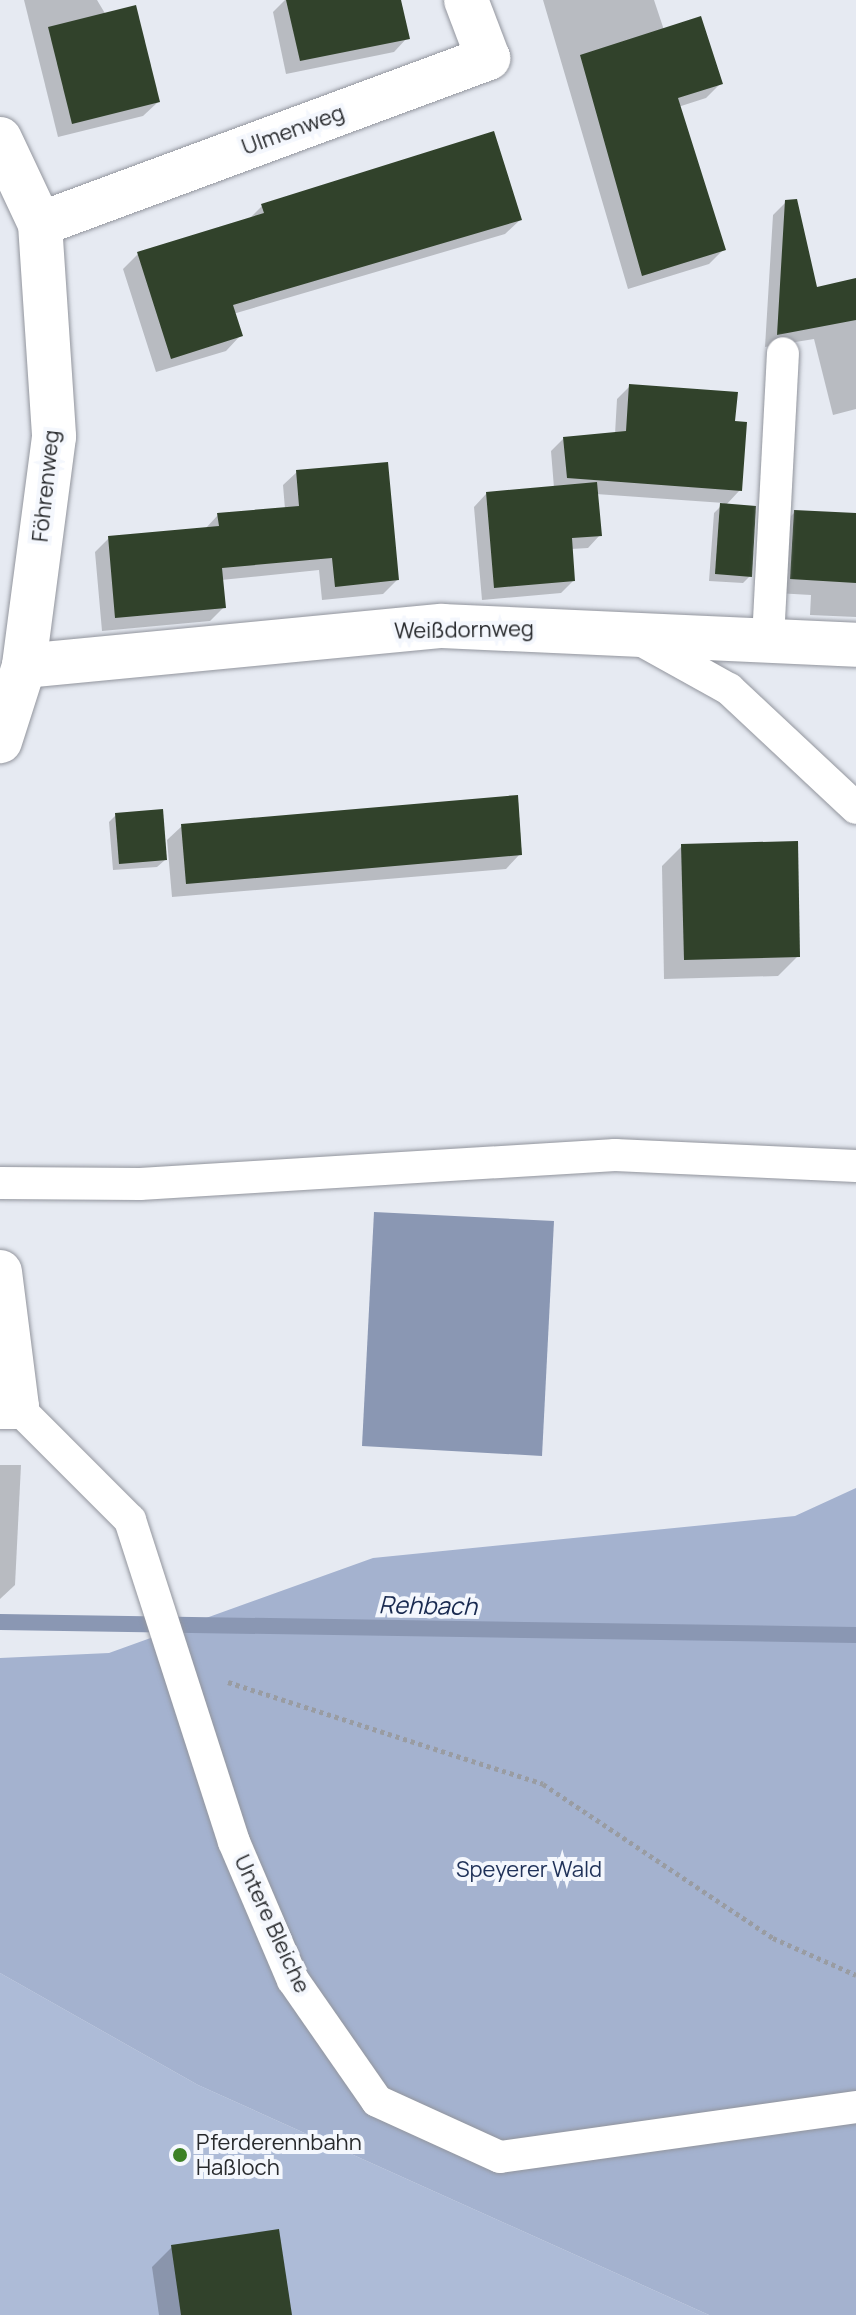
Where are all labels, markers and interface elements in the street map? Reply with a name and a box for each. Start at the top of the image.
street label: Ulmenweg [238,99,348,161]
street label: Föhrenweg [27,429,65,543]
street label: Weißdornweg [394,616,534,644]
water label: Rehbach [379,1590,477,1620]
street label: Untere Bleiche [228,1851,316,1997]
park label: Speyerer Wald [456,1857,602,1883]
place label: Pferderennbahn Haßloch [196,2129,362,2180]
marker: Pferderennbahn Haßloch [171,2146,189,2164]

